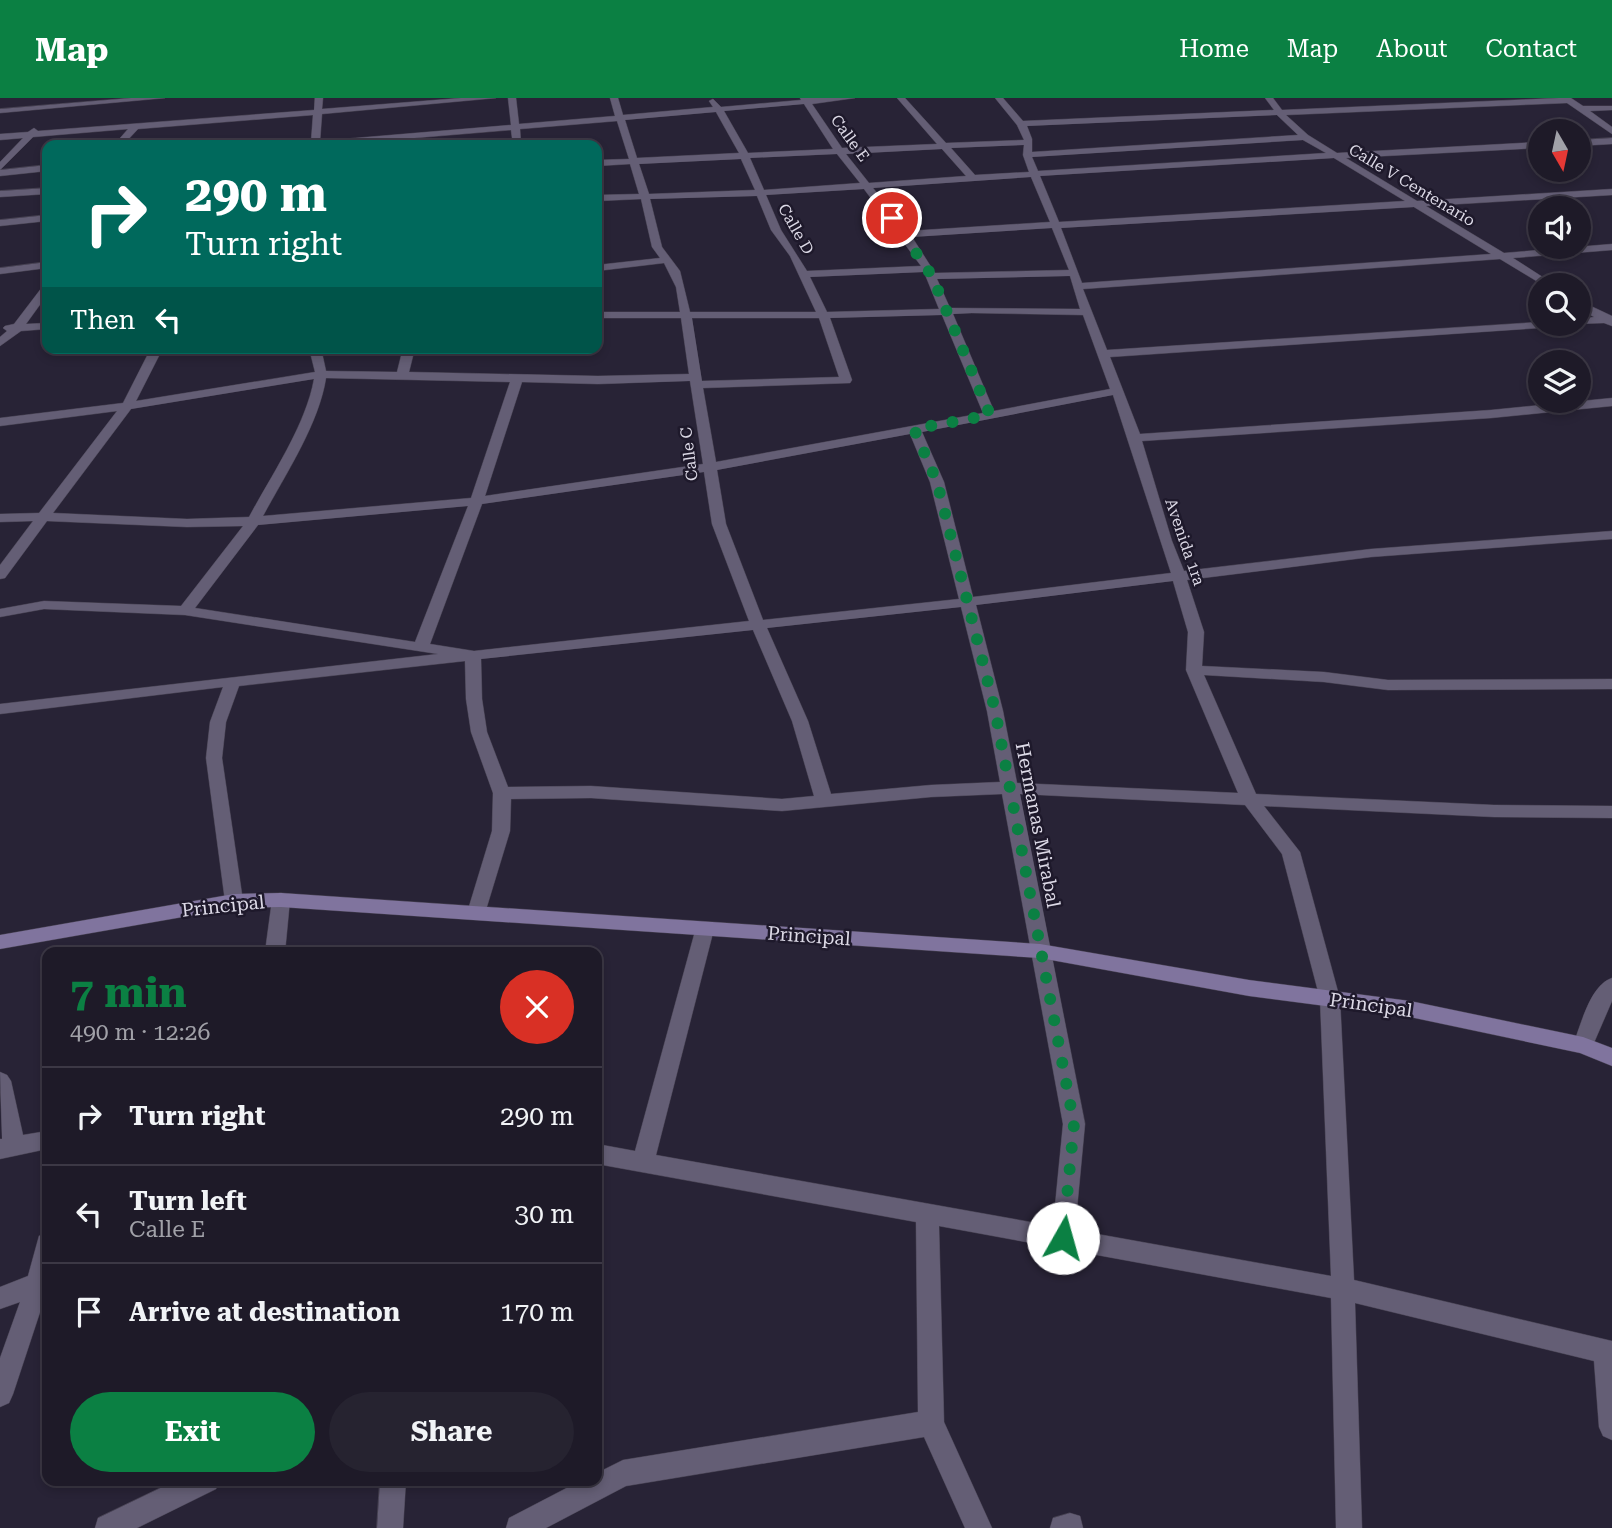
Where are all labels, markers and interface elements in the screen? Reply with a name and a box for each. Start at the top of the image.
text: Map [35,30,109,69]
text: Home [1179,35,1249,63]
text: Map [1287,35,1338,63]
text: About [1376,35,1447,63]
text: Contact [1485,35,1577,63]
street label: Calle E [827,111,873,165]
north arrow [1528,119,1591,182]
map controls [1528,119,1591,413]
street label: Calle V Centenario [1345,140,1479,230]
text: 290 m [185,166,327,223]
icon: right [70,168,161,259]
pin [862,188,922,248]
button: sound [1528,196,1591,259]
icon: arrive [873,199,911,237]
street label: Calle D [774,200,818,258]
text: Turn right [185,225,342,263]
button: search [1528,273,1591,336]
icon: left [149,301,187,339]
text: Then [70,305,135,335]
button: layers [1528,350,1591,413]
street label: Calle C [676,426,702,482]
street label: Avenida 1ra [1161,496,1209,588]
street label: Hermanas Mirabal [1011,740,1065,910]
street label: Principal [180,890,266,922]
street label: Principal [767,922,852,950]
text: 7 min [70,968,187,1017]
button: close [500,970,574,1044]
street label: Principal [1328,988,1414,1022]
text: 490 m · 12:26 [70,1019,210,1046]
icon: right [70,1097,108,1135]
text: Turn right [129,1101,265,1131]
text: 290 m [500,1101,574,1131]
text: Turn left [129,1186,247,1216]
icon: left [70,1195,108,1233]
text: 30 m [515,1199,574,1229]
position arrow [1026,1201,1100,1275]
text: Calle E [129,1216,205,1243]
icon: arrive [70,1293,108,1331]
text: Arrive at destination [129,1297,400,1327]
text: 170 m [500,1297,574,1327]
button: Exit [70,1392,315,1472]
button: Share [329,1392,574,1472]

